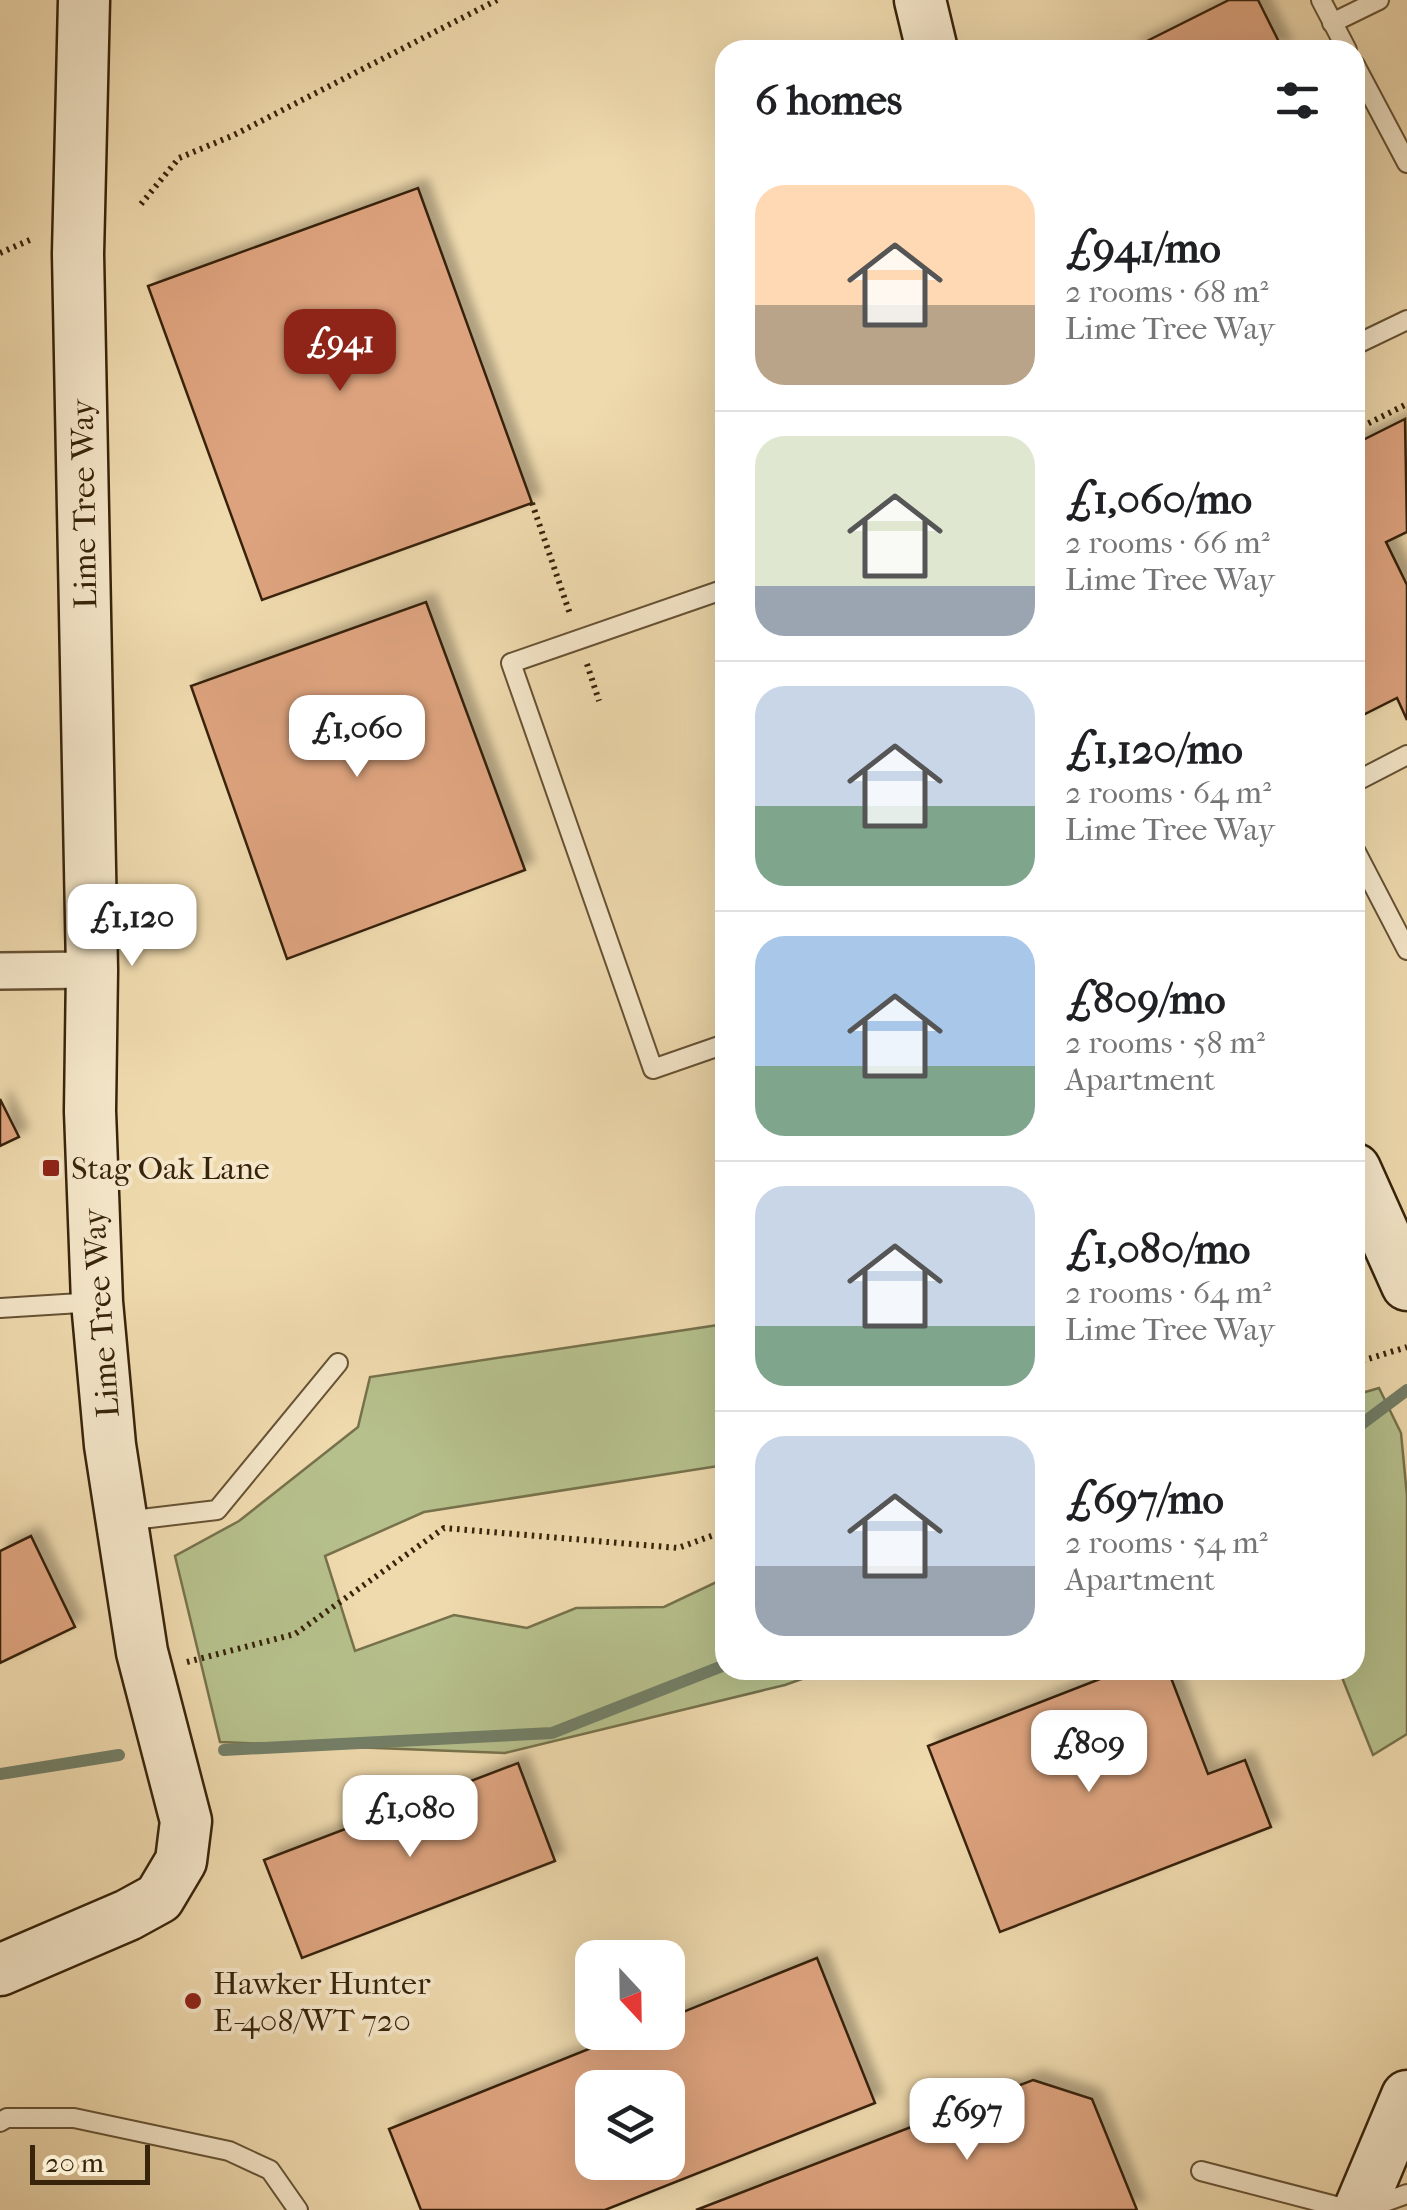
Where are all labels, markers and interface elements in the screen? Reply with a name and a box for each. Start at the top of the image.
icon: filters [1270,73,1325,128]
text: 6 homes [755,76,902,125]
text: £941/mo [1065,224,1221,273]
icon: home [835,225,955,345]
text: 2 rooms · 68 m² [1065,273,1269,310]
pin: £941 [281,309,399,394]
text: Lime Tree Way [1065,310,1275,347]
text: £941 [306,323,374,360]
street label: Lime Tree Way [64,398,104,609]
text: £1,060/mo [1065,475,1252,524]
icon: home [835,476,955,596]
text: 2 rooms · 66 m² [1065,524,1270,561]
text: Lime Tree Way [1065,561,1275,598]
pin: £1,060 [276,695,438,780]
text: £1,060 [311,709,403,746]
text: £1,120/mo [1065,725,1243,774]
icon: home [835,726,955,846]
text: 2 rooms · 64 m² [1065,774,1271,811]
text: Lime Tree Way [1065,811,1275,848]
pin: £1,120 [51,884,213,969]
text: £1,120 [90,898,174,935]
text: £809/mo [1065,975,1226,1024]
icon: home [835,976,955,1096]
text: 2 rooms · 58 m² [1065,1024,1265,1061]
text: Apartment [1065,1061,1215,1098]
place label: Stag Oak Lane [71,1150,270,1187]
marker: Stag Oak Lane [40,1157,62,1179]
street label: Lime Tree Way [75,1206,127,1419]
text: £1,080/mo [1065,1225,1250,1274]
icon: home [835,1226,955,1346]
text: 2 rooms · 64 m² [1065,1274,1271,1311]
text: Lime Tree Way [1065,1311,1275,1348]
text: £697/mo [1065,1475,1224,1524]
icon: home [835,1476,955,1596]
text: 2 rooms · 54 m² [1065,1524,1268,1561]
text: Apartment [1065,1561,1215,1598]
pin: £809 [1030,1710,1148,1795]
text: £809 [1053,1724,1125,1761]
pin: £1,080 [329,1775,491,1860]
text: £1,080 [365,1789,455,1826]
north arrow [575,1940,685,2050]
map controls [575,1940,685,2180]
place label: Hawker Hunter E-408/WT 720 [213,1965,431,2039]
marker: Hawker Hunter E-408/WT 720 [182,1990,204,2012]
button: layers [575,2070,685,2180]
pin: £697 [908,2078,1026,2163]
text: £697 [932,2092,1002,2129]
scale bar [30,2140,150,2184]
text: 20 m [45,2146,104,2179]

